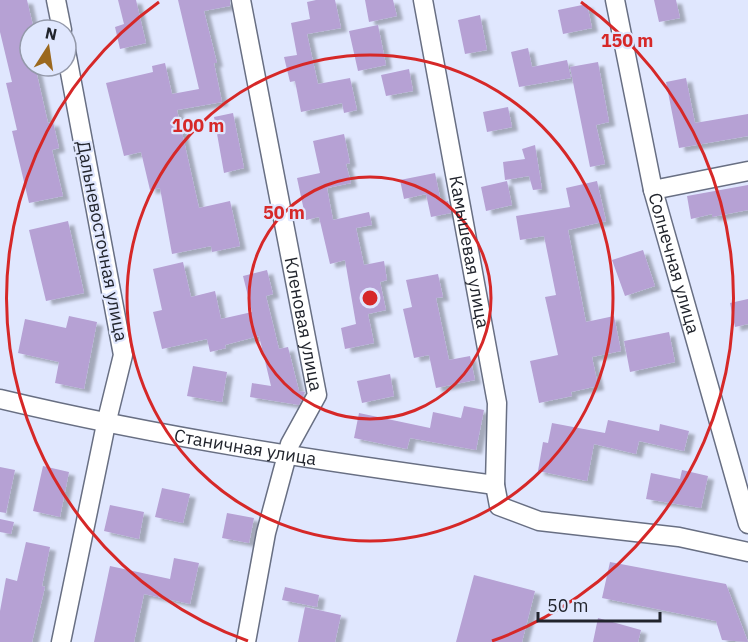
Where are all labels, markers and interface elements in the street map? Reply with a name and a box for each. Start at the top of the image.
north arrow [18,18,78,78]
text: N [43,22,59,44]
text: 150 m [601,29,653,52]
text: 100 m [172,114,224,137]
street label: Дальневосточная улица [72,139,133,344]
street label: Камышевая улица [444,174,495,330]
street label: Солнечная улица [643,190,705,337]
text: 50 m [263,201,305,224]
street label: Кленовая улица [280,255,328,393]
centre of rings [360,288,380,308]
street label: Станичная улица [172,424,318,470]
scale bar [538,585,660,623]
text: 50 m [547,594,589,617]

